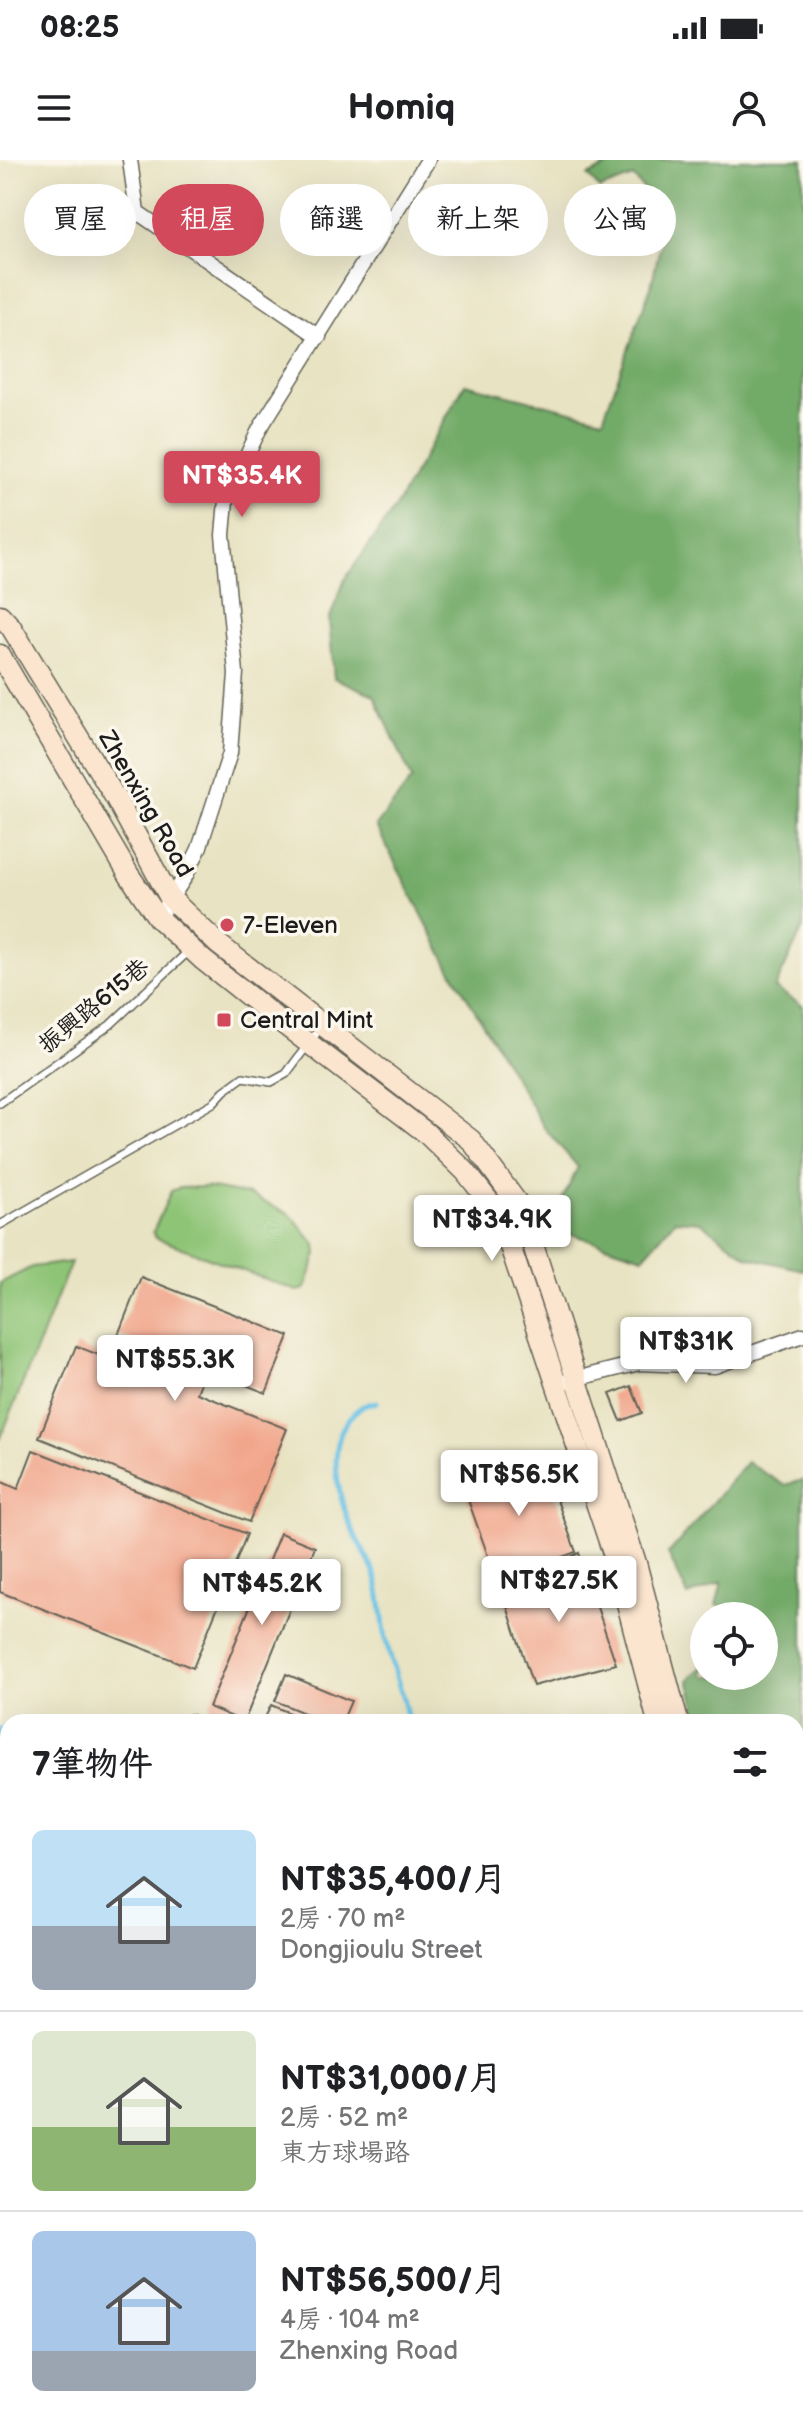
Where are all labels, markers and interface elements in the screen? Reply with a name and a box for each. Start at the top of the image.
text: 08:25 [40,10,119,46]
icon: menu [32,86,76,130]
icon: person [727,86,771,130]
text: Homiq [348,87,455,130]
chip: 買屋 [24,184,136,256]
chip: 租屋 [152,184,264,256]
chip: 篩選 [280,184,392,256]
chip: 新上架 [408,184,548,256]
chip: 公寓 [564,184,676,256]
pin: NT$35.4K [159,451,325,519]
text: NT$35.4K [182,461,302,492]
street label: Zhenxing Road [92,725,200,882]
place label: 7-Eleven [243,911,338,940]
marker: 7-Eleven [218,916,236,934]
street label: 振興路615巷 [33,953,155,1059]
place label: Central Mint [240,1006,374,1035]
marker: Central Mint [215,1011,233,1029]
pin: NT$34.9K [409,1195,575,1263]
text: NT$34.9K [432,1205,552,1236]
pin: NT$31K [621,1317,751,1385]
text: NT$31K [638,1327,734,1358]
pin: NT$55.3K [92,1335,258,1403]
text: NT$55.3K [115,1345,235,1376]
pin: NT$56.5K [436,1450,602,1518]
text: NT$56.5K [459,1460,579,1491]
pin: NT$27.5K [476,1556,642,1624]
pin: NT$45.2K [179,1559,345,1627]
text: NT$27.5K [499,1566,619,1597]
text: NT$45.2K [202,1569,322,1600]
map controls [690,1602,778,1690]
button: locate [690,1602,778,1690]
icon: filters [728,1740,772,1784]
text: 7筆物件 [32,1744,153,1785]
text: NT$35,400/月 [280,1859,507,1900]
icon: home [96,1862,192,1958]
text: 2房 · 70 m² [280,1904,405,1935]
text: Dongjioulu Street [280,1935,482,1966]
text: NT$31,000/月 [280,2058,503,2099]
icon: home [96,2063,192,2159]
text: 2房 · 52 m² [280,2103,408,2134]
text: 東方球場路 [280,2138,410,2169]
text: NT$56,500/月 [280,2260,507,2301]
icon: home [96,2263,192,2359]
text: 4房 · 104 m² [280,2305,420,2336]
text: Zhenxing Road [280,2336,458,2367]

